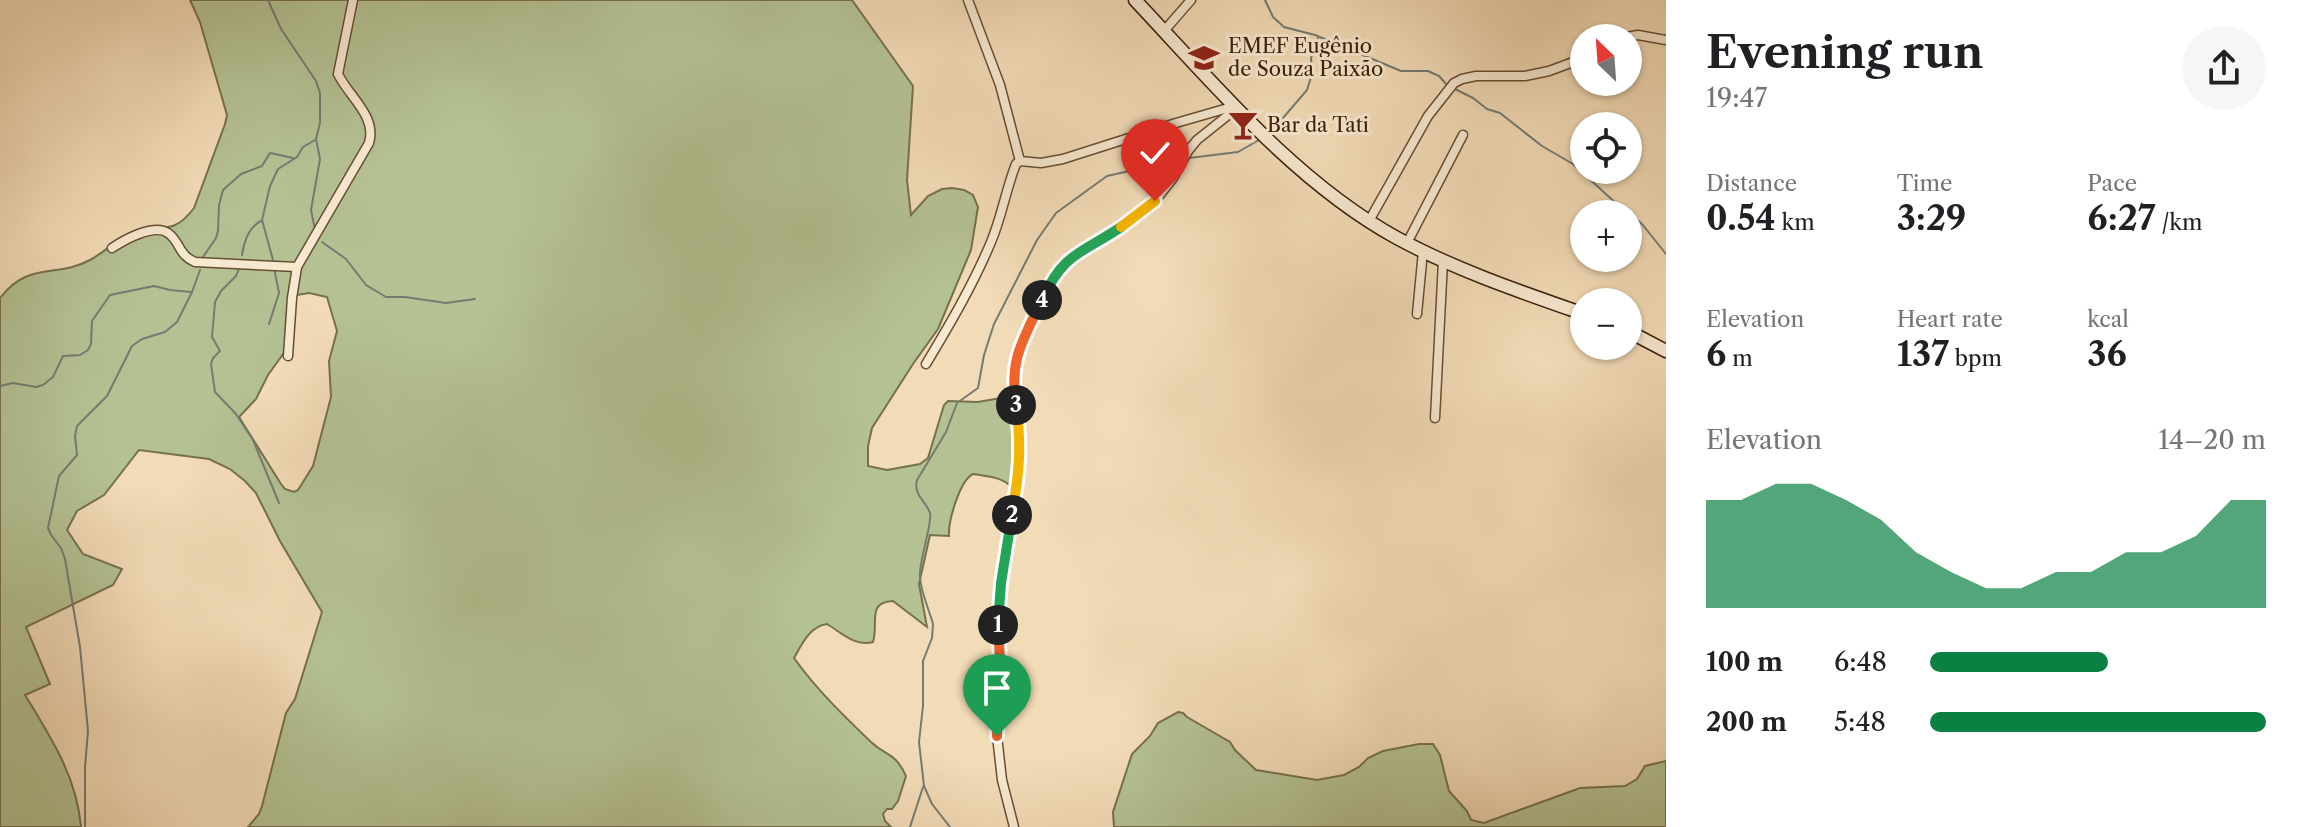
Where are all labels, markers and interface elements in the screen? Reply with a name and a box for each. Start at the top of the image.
north arrow [1570,24,1642,96]
map controls [1570,24,1642,360]
text: Evening run [1706,25,1983,79]
button: share [2182,26,2266,110]
place label: EMEF Eugênio de Souza Paixão [1228,34,1383,81]
school or university icon: EMEF Eugênio de Souza Paixão [1187,41,1221,75]
text: 19:47 [1706,82,1767,114]
bar icon: Bar da Tati [1226,108,1260,142]
button: locate [1570,112,1642,184]
place label: Bar da Tati [1267,113,1369,137]
pin [1121,119,1189,201]
icon: check [1133,131,1177,175]
text: Distance [1706,170,1797,197]
text: Time [1897,170,1952,197]
text: Pace [2087,170,2137,197]
text: 0.54 [1706,197,1776,239]
text: 3:29 [1897,197,1966,239]
text: 6:27 [2087,197,2156,239]
button: + [1570,200,1642,272]
text: km [1776,209,1815,236]
text: /km [2156,209,2203,236]
pin: 4 [1022,280,1062,320]
text: 4 [1035,286,1049,313]
button: − [1570,288,1642,360]
text: Elevation [1706,306,1804,333]
text: Heart rate [1897,306,2003,333]
text: kcal [2087,306,2129,333]
text: 6 [1706,333,1726,375]
text: 137 [1897,333,1949,375]
text: 36 [2087,333,2127,375]
text: m [1726,345,1753,372]
text: bpm [1949,345,2002,372]
pin: 3 [996,385,1036,425]
text: 3 [1010,391,1022,418]
text: Elevation [1706,424,1822,456]
text: 14–20 m [2158,424,2266,456]
pin: 2 [992,495,1032,535]
text: 2 [1006,501,1019,528]
pin: 1 [978,605,1018,645]
text: 1 [993,611,1003,638]
text: 100 m [1706,646,1783,678]
text: 6:48 [1834,646,1887,678]
pin [963,654,1031,736]
icon: arrive [975,666,1019,710]
text: 200 m [1706,706,1787,738]
text: 5:48 [1834,706,1886,738]

